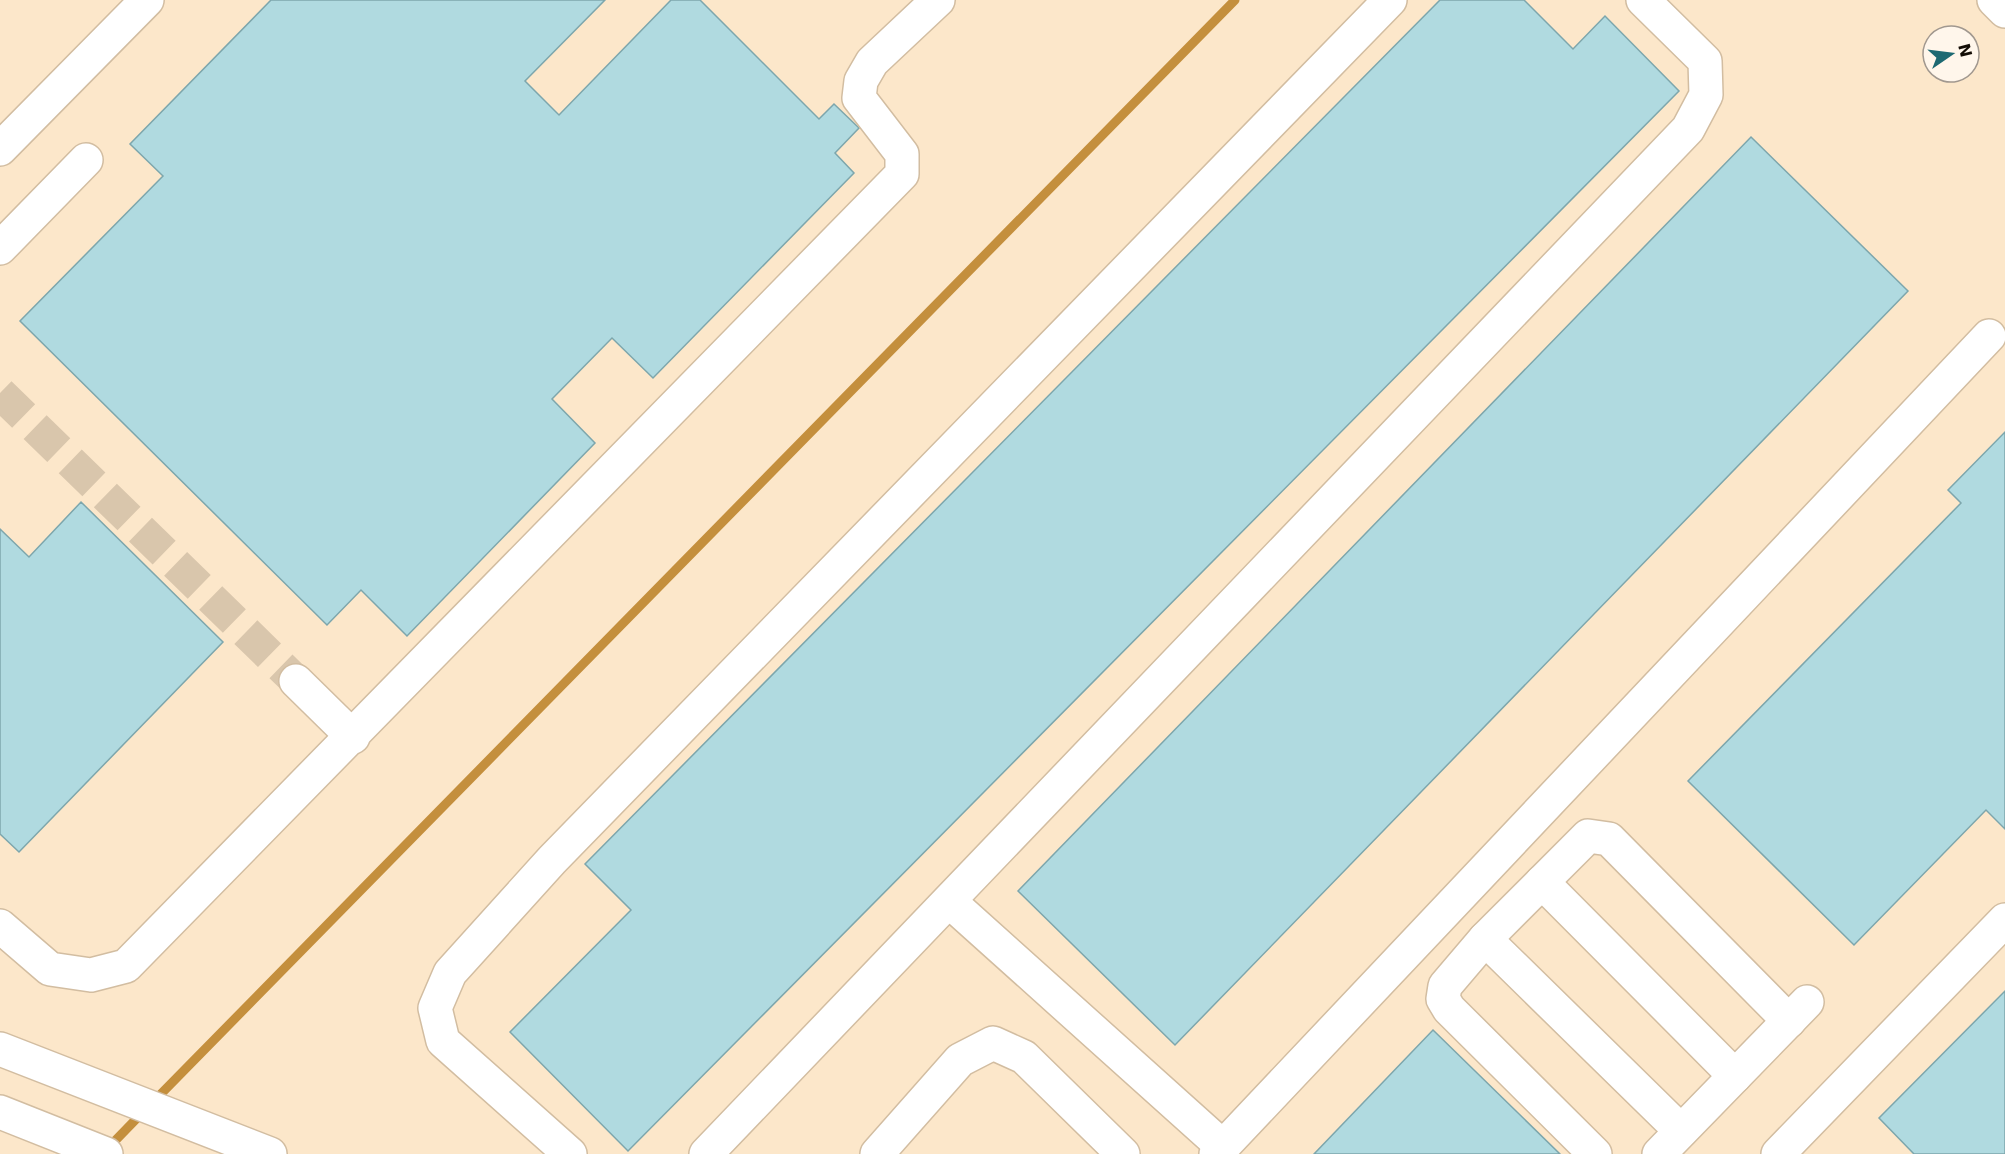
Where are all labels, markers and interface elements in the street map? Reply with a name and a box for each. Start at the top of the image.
north arrow [1921,24,1981,84]
text: N [1954,42,1976,59]

